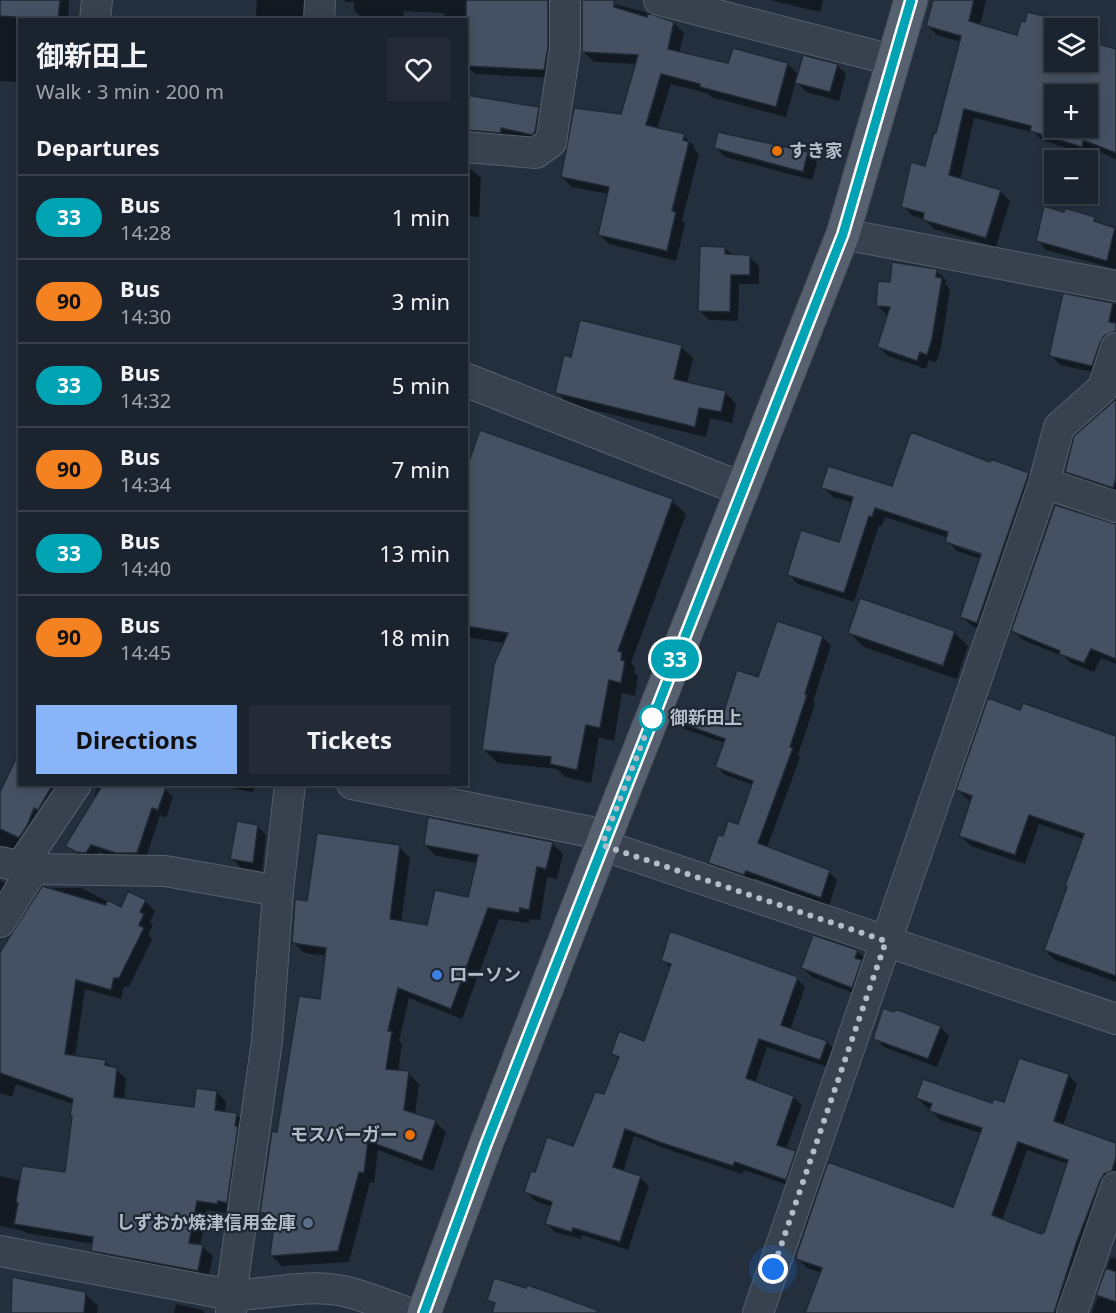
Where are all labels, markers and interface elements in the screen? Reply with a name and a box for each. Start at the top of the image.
map controls [1044,18,1098,204]
button: layers [1044,18,1098,72]
text: 御新田上 [36,36,148,74]
button: heart [387,38,450,101]
text: Walk · 3 min · 200 m [36,78,224,105]
button: + [1044,84,1098,138]
text: Departures [36,132,160,162]
place label: すき家 [789,138,843,162]
marker: すき家 [770,144,784,158]
button: − [1044,150,1098,204]
text: Bus [120,189,160,219]
text: 1 min [392,202,450,232]
text: 33 [57,203,81,231]
text: 14:28 [120,219,171,246]
text: Bus [120,273,160,303]
text: 3 min [392,286,450,316]
text: 90 [57,287,81,315]
text: 14:30 [120,303,171,330]
text: Bus [120,357,160,387]
text: 5 min [392,370,450,400]
text: 33 [57,371,81,399]
text: 14:32 [120,387,171,414]
text: Bus [120,441,160,471]
text: 7 min [392,454,450,484]
text: 90 [57,455,81,483]
text: 14:34 [120,471,171,498]
text: Bus [120,525,160,555]
text: 13 min [379,538,450,568]
text: 33 [57,539,81,567]
text: 14:40 [120,555,171,582]
text: Bus [120,609,160,639]
text: 18 min [379,622,450,652]
text: 90 [57,623,81,651]
text: 14:45 [120,639,171,666]
line badge: 33 [648,640,702,678]
text: 33 [663,645,687,673]
button: Directions [36,705,237,774]
button: Tickets [249,705,450,774]
marker: 御新田上 [639,705,665,731]
place label: 御新田上 [669,705,742,729]
place label: ローソン [449,962,521,986]
marker: ローソン [430,968,444,982]
place label: モスバーガー [290,1122,398,1146]
marker: モスバーガー [403,1128,417,1142]
place label: しずおか焼津信用金庫 [116,1210,296,1234]
marker: しずおか焼津信用金庫 [301,1216,315,1230]
your location [758,1254,788,1284]

